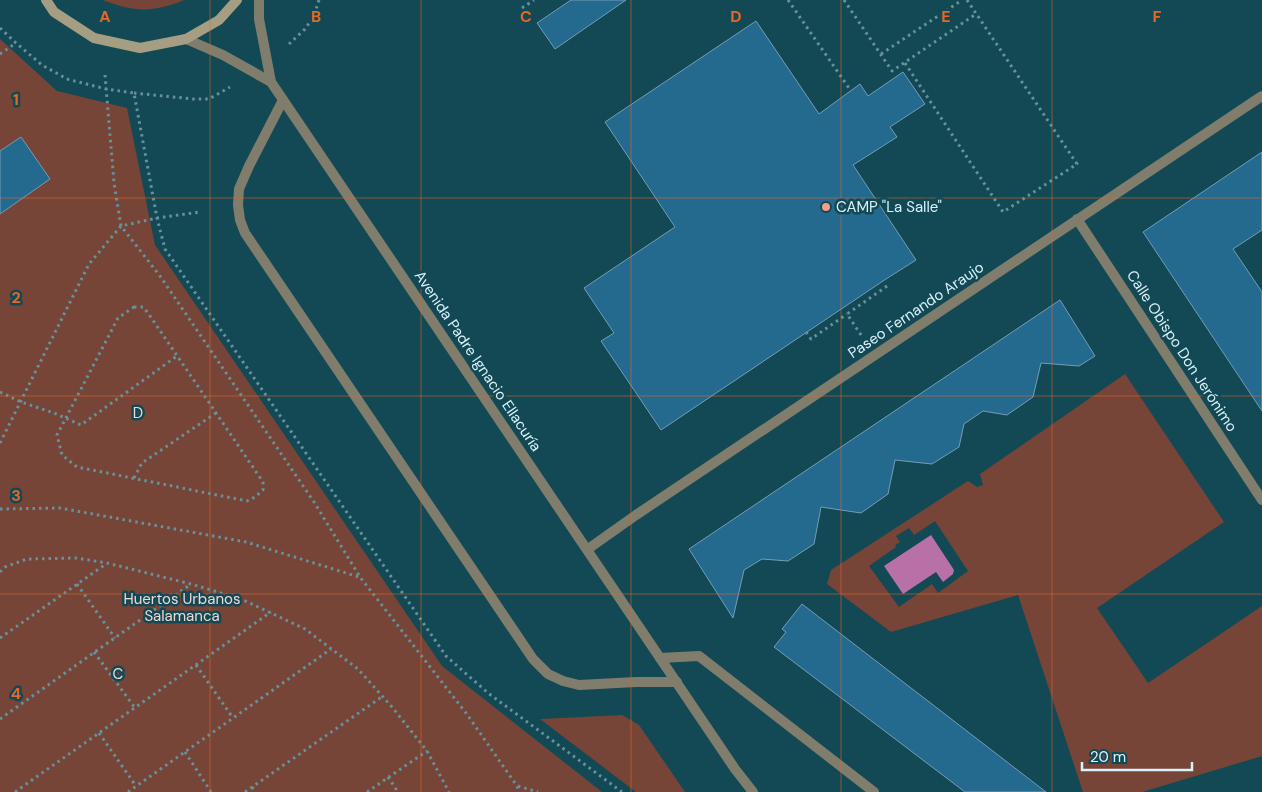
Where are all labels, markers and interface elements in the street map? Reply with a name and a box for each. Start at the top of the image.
text: A [99,6,111,27]
text: B [311,6,321,27]
text: C [520,6,532,27]
text: D [730,6,742,27]
text: E [941,6,951,27]
text: F [1153,6,1162,27]
text: 1 [13,89,19,110]
place label: CAMP "La Salle" [836,197,942,217]
marker: CAMP "La Salle" [820,201,832,213]
street label: Paseo Fernando Araujo [844,257,988,363]
street label: Calle Obispo Don Jerónimo [1122,266,1242,436]
street label: Avenida Padre Ignacio Ellacuría [410,267,546,455]
text: 2 [11,287,21,308]
park label: D [133,403,143,423]
text: 3 [11,485,21,506]
park label: Huertos Urbanos Salamanca [124,589,240,626]
park label: C [113,664,124,684]
text: 4 [11,683,21,704]
scale bar [1082,740,1192,772]
text: 20 m [1090,747,1126,767]

